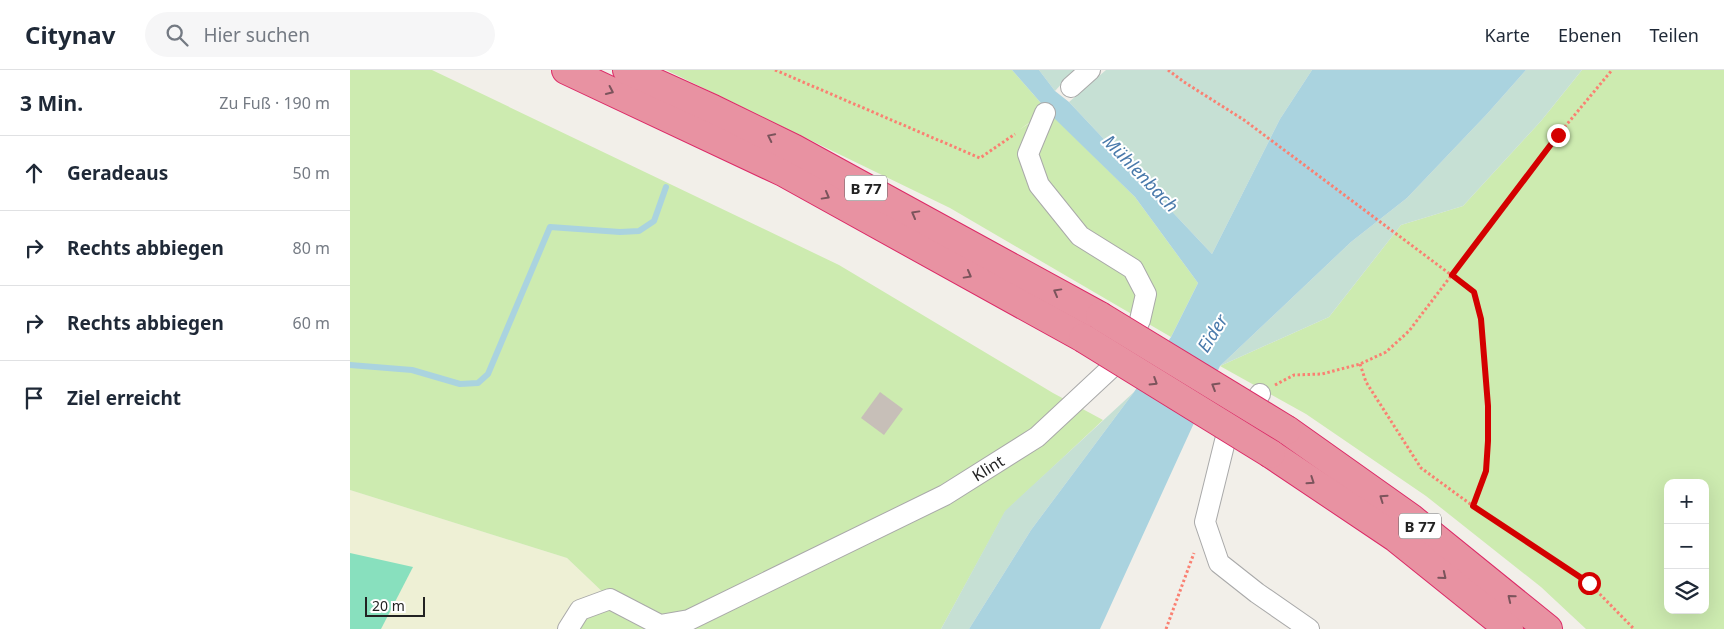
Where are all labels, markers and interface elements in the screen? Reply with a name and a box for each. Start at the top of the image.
search box [145,12,495,57]
text: Citynav [25,18,115,51]
icon: search [163,21,191,49]
text: Hier suchen [203,22,310,48]
text: Karte [1485,23,1530,47]
text: Ebenen [1558,23,1622,47]
text: Teilen [1650,23,1699,47]
one-way arrow [605,84,614,95]
text: 3 Min. [20,89,83,117]
text: Zu Fuß · 190 m [219,92,330,114]
route end [1547,124,1570,147]
water label: Mühlenbach [1098,129,1184,217]
one-way arrow [768,134,777,144]
icon: ahead [20,159,48,187]
text: Geradeaus [67,160,168,186]
text: 50 m [293,162,330,184]
road number: B 77 [845,176,887,200]
one-way arrow [820,190,829,200]
one-way arrow [911,211,920,221]
icon: right [20,234,48,262]
text: Rechts abbiegen [67,235,224,261]
text: 80 m [293,237,330,259]
one-way arrow [962,268,971,278]
one-way arrow [1053,289,1062,299]
icon: right [20,309,48,337]
water label: Eider [1191,309,1233,357]
text: Rechts abbiegen [67,310,224,336]
text: 60 m [293,312,330,334]
one-way arrow [1149,376,1158,386]
one-way arrow [1212,383,1221,393]
icon: arrive [20,384,48,412]
text: Ziel erreicht [67,385,181,411]
street label: Klint [968,450,1008,486]
one-way arrow [1306,475,1315,485]
map controls [1664,479,1709,614]
button: + [1664,479,1709,524]
one-way arrow [1379,495,1389,504]
road number: B 77 [1399,514,1441,538]
button: − [1664,524,1709,569]
button: layers [1664,569,1709,614]
one-way arrow [1438,571,1447,580]
route start [1578,572,1601,595]
scale bar [365,594,425,617]
one-way arrow [1507,594,1516,603]
text: 20 m [372,596,405,615]

